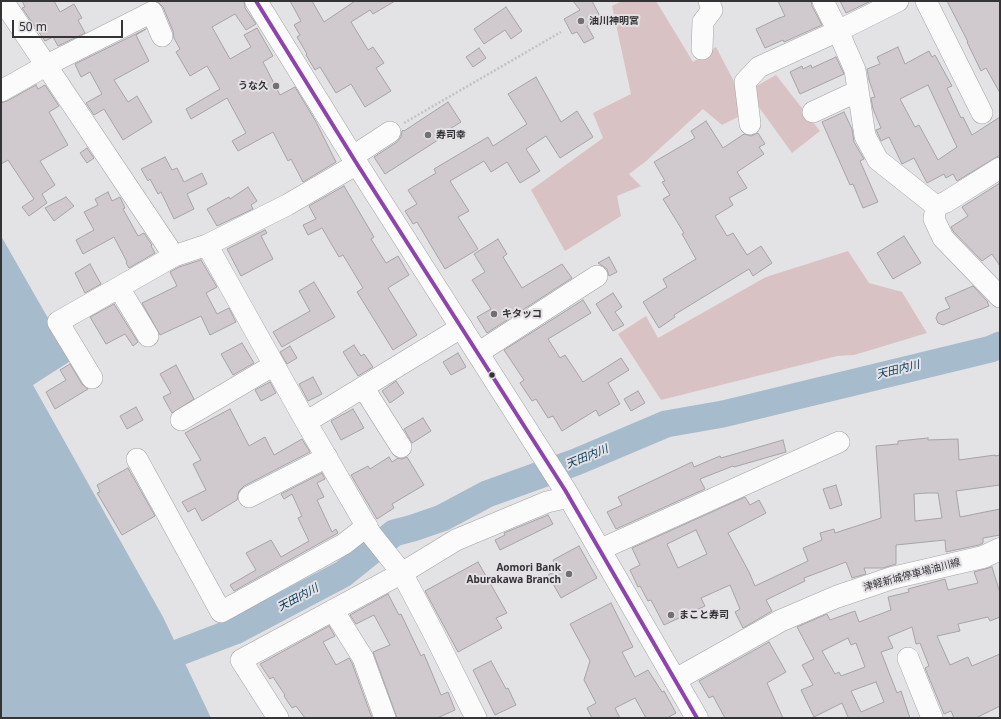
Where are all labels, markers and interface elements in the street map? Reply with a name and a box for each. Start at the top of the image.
scale bar [14,12,125,38]
place label: 油川神明宮 [589,15,639,27]
marker: 油川神明宮 [576,16,586,26]
text: 50 m [19,18,47,35]
place label: うな久 [238,80,268,92]
marker: うな久 [271,81,281,91]
place label: 寿司幸 [436,129,466,141]
marker: 寿司幸 [423,130,433,140]
place label: キタッコ [502,308,542,320]
marker: キタッコ [489,309,499,319]
water label: 天田内川 [875,358,921,382]
unlabelled marker [487,370,497,380]
water label: 天田内川 [564,443,610,471]
street label: 津軽新城停車場油川線 [862,556,962,594]
place label: Aomori Bank Aburakawa Branch [467,562,561,586]
marker: Aomori Bank Aburakawa Branch [564,569,574,579]
water label: 天田内川 [275,582,321,614]
place label: まこと寿司 [679,609,729,621]
marker: まこと寿司 [666,610,676,620]

